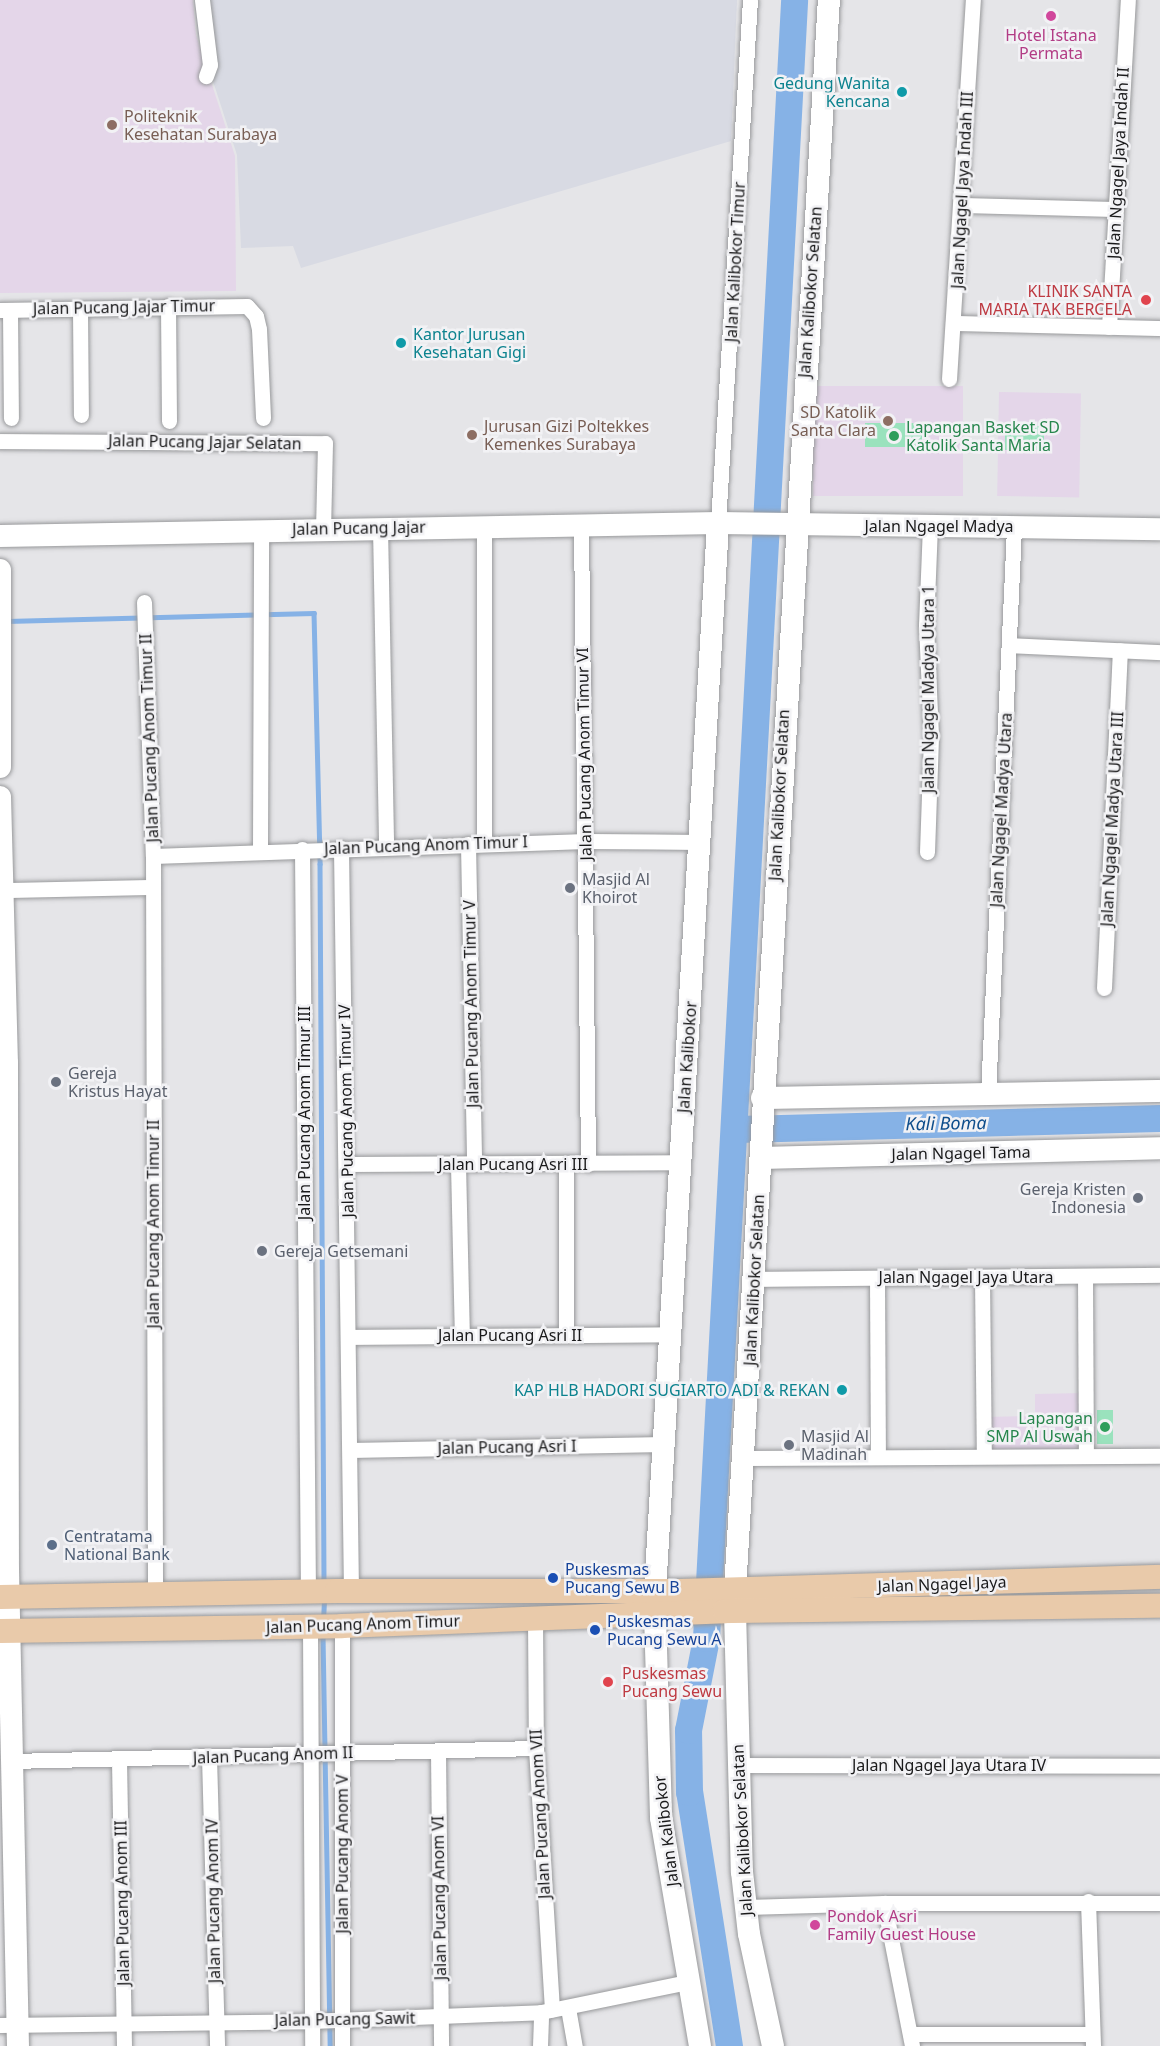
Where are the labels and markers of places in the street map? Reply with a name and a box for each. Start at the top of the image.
marker: Hotel Istana Permata [1044,9,1058,23]
place label: Hotel Istana Permata [1005,25,1097,63]
place label: Gedung Wanita Kencana [773,73,890,111]
marker: Gedung Wanita Kencana [895,85,909,99]
place label: Politeknik Kesehatan Surabaya [124,106,277,144]
marker: Politeknik Kesehatan Surabaya [105,118,119,132]
place label: KLINIK SANTA MARIA TAK BERCELA [979,281,1132,319]
marker: KLINIK SANTA MARIA TAK BERCELA [1137,291,1155,309]
place label: Kantor Jurusan Kesehatan Gigi [413,324,526,362]
marker: Kantor Jurusan Kesehatan Gigi [394,336,408,350]
place label: SD Katolik Santa Clara [791,402,876,440]
marker: SD Katolik Santa Clara [881,414,895,428]
place label: Jurusan Gizi Poltekkes Kemenkes Surabaya [484,416,649,454]
place label: Lapangan Basket SD Katolik Santa Maria [906,417,1060,455]
marker: Jurusan Gizi Poltekkes Kemenkes Surabaya [465,428,479,442]
marker: Lapangan Basket SD Katolik Santa Maria [887,429,901,443]
place label: Masjid Al Khoirot [582,869,650,907]
marker: Masjid Al Khoirot [563,881,577,895]
place label: Gereja Kristus Hayat [68,1063,168,1101]
marker: Gereja Kristus Hayat [49,1075,63,1089]
place label: Gereja Kristen Indonesia [1020,1179,1126,1217]
marker: Gereja Kristen Indonesia [1131,1191,1145,1205]
place label: Gereja Getsemani [274,1241,408,1261]
marker: Gereja Getsemani [255,1244,269,1258]
place label: KAP HLB HADORI SUGIARTO ADI & REKAN [514,1380,830,1400]
marker: KAP HLB HADORI SUGIARTO ADI & REKAN [835,1383,849,1397]
place label: Lapangan SMP Al Uswah [987,1408,1093,1446]
marker: Lapangan SMP Al Uswah [1098,1420,1112,1434]
place label: Masjid Al Madinah [801,1426,869,1464]
marker: Masjid Al Madinah [782,1438,796,1452]
place label: Centratama National Bank [64,1526,170,1564]
marker: Centratama National Bank [45,1538,59,1552]
place label: Puskesmas Pucang Sewu B [565,1559,680,1597]
marker: Puskesmas Pucang Sewu B [546,1571,560,1585]
place label: Puskesmas Pucang Sewu A [607,1611,721,1649]
marker: Puskesmas Pucang Sewu A [588,1623,602,1637]
place label: Puskesmas Pucang Sewu [622,1663,722,1701]
marker: Puskesmas Pucang Sewu [599,1673,617,1691]
place label: Pondok Asri Family Guest House [827,1906,976,1944]
marker: Pondok Asri Family Guest House [808,1918,822,1932]

